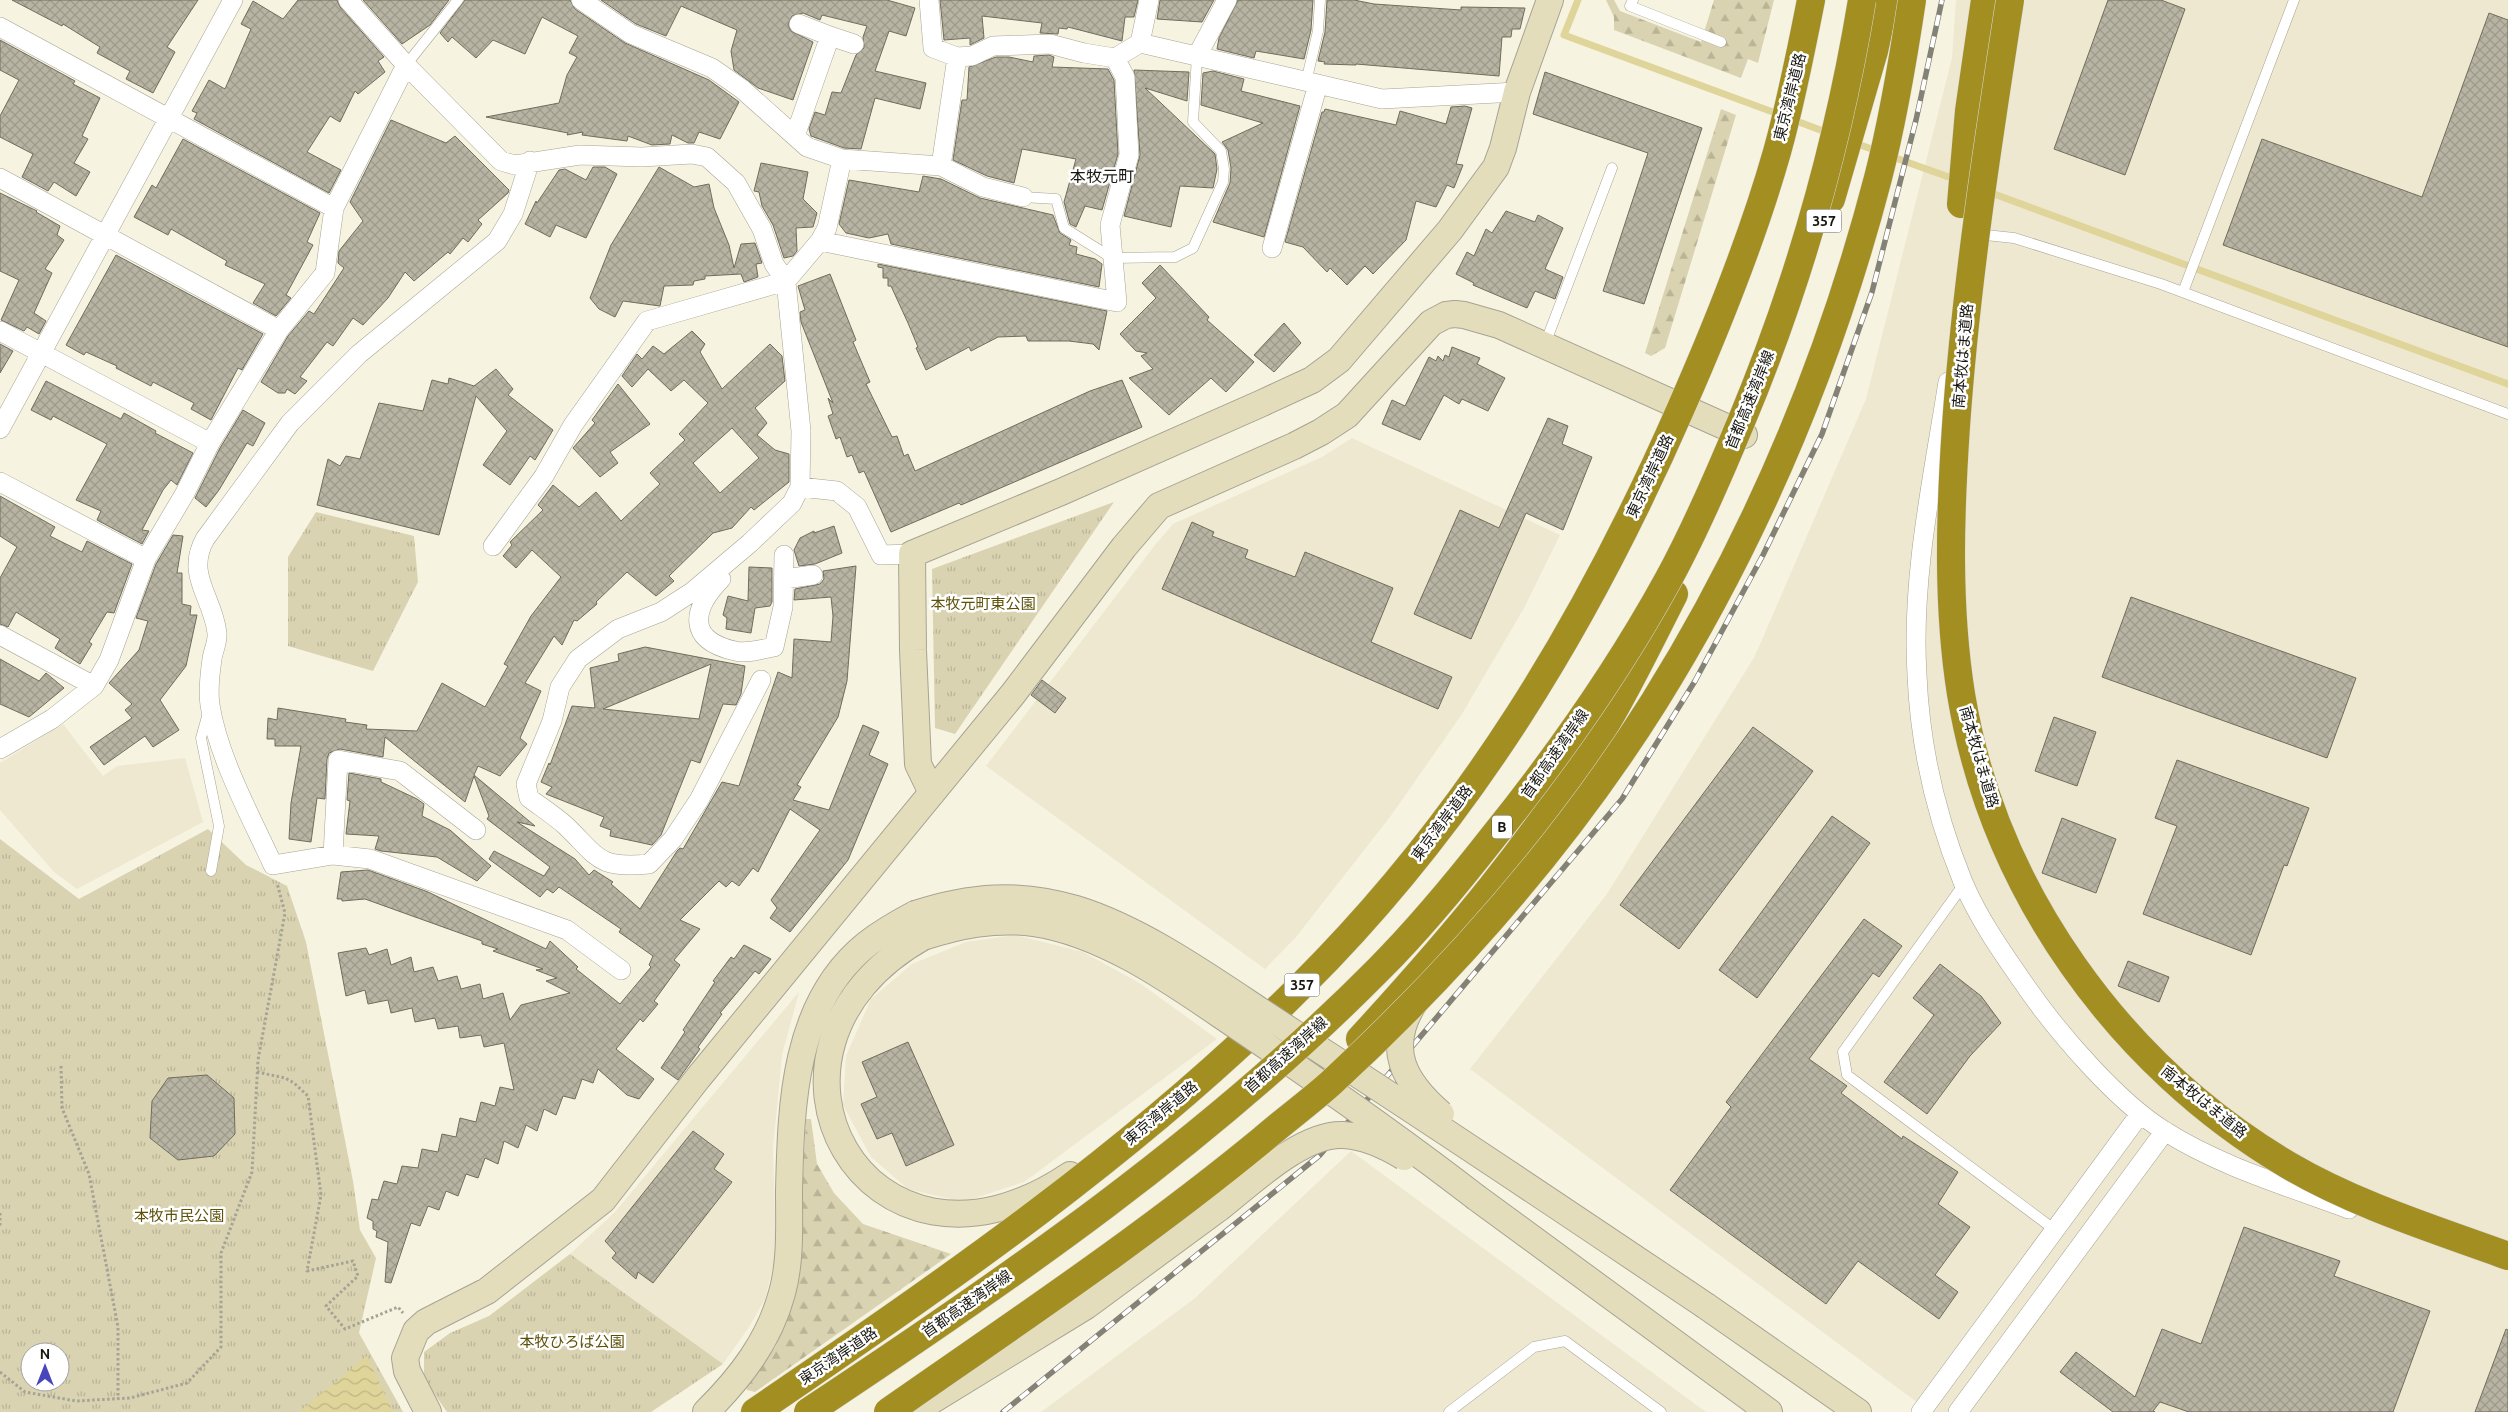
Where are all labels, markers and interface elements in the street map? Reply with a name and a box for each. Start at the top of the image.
street label: 東京湾岸道路 [1770,51,1809,143]
district label: 本牧元町 [1070,167,1134,185]
road number: 357 [1806,210,1842,232]
street label: 南本牧はま道路 [1949,303,1976,409]
street label: 首都高速湾岸線 [1722,348,1777,452]
street label: 東京湾岸道路 [1623,431,1676,520]
park label: 本牧元町東公園 [930,595,1036,612]
street label: 南本牧はま道路 [1957,704,2002,810]
street label: 首都高速湾岸線 [1518,706,1592,802]
street label: 東京湾岸道路 [1408,782,1475,864]
road number: B [1492,816,1512,839]
road number: 357 [1284,974,1320,996]
street label: 首都高速湾岸線 [1241,1013,1330,1096]
street label: 南本牧はま道路 [2158,1062,2250,1141]
street label: 東京湾岸道路 [1121,1077,1201,1148]
park label: 本牧市民公園 [134,1207,224,1224]
street label: 首都高速湾岸線 [919,1267,1015,1341]
street label: 東京湾岸道路 [796,1323,880,1388]
park label: 本牧ひろば公園 [519,1333,625,1350]
north arrow [20,1342,70,1392]
text: N [40,1346,50,1362]

